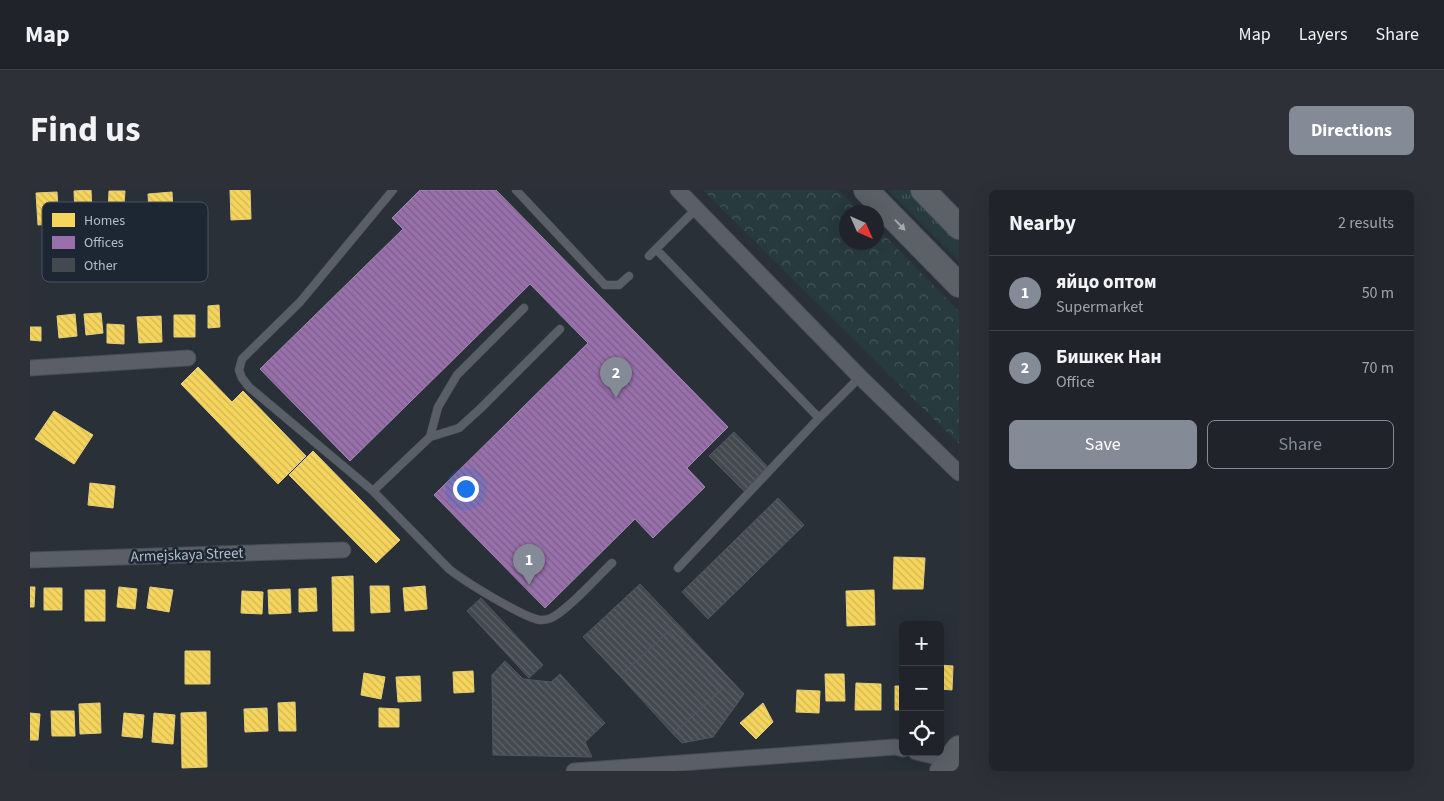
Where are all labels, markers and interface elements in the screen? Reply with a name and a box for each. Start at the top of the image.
text: Map [25,17,70,52]
text: Map [1239,22,1271,47]
text: Layers [1299,22,1348,47]
text: Share [1376,22,1419,47]
text: Find us [30,105,140,155]
button: Directions [1289,106,1414,155]
legend [42,202,208,282]
north arrow [839,205,884,250]
text: Nearby [1009,208,1076,238]
text: Homes [84,211,125,231]
text: 2 results [1338,212,1394,234]
one-way arrow [894,219,906,231]
text: Offices [84,233,124,253]
text: Other [84,256,118,276]
text: яйцо оптом [1056,269,1157,296]
text: 1 [1021,282,1029,304]
text: 50 m [1362,282,1394,304]
text: Supermarket [1056,296,1143,318]
text: Бишкек Нан [1056,344,1162,371]
pin: 2 [600,357,632,398]
text: 2 [1021,357,1029,379]
text: 70 m [1362,357,1394,379]
text: Office [1056,371,1095,393]
button: Save [1009,420,1197,469]
button: Share [1207,420,1394,469]
your location [453,476,479,502]
street label: Armejskaya Street [130,543,244,567]
pin: 1 [513,544,545,585]
map controls [899,621,944,756]
button: + [899,621,944,666]
button: − [899,666,944,711]
button: locate [899,711,944,756]

